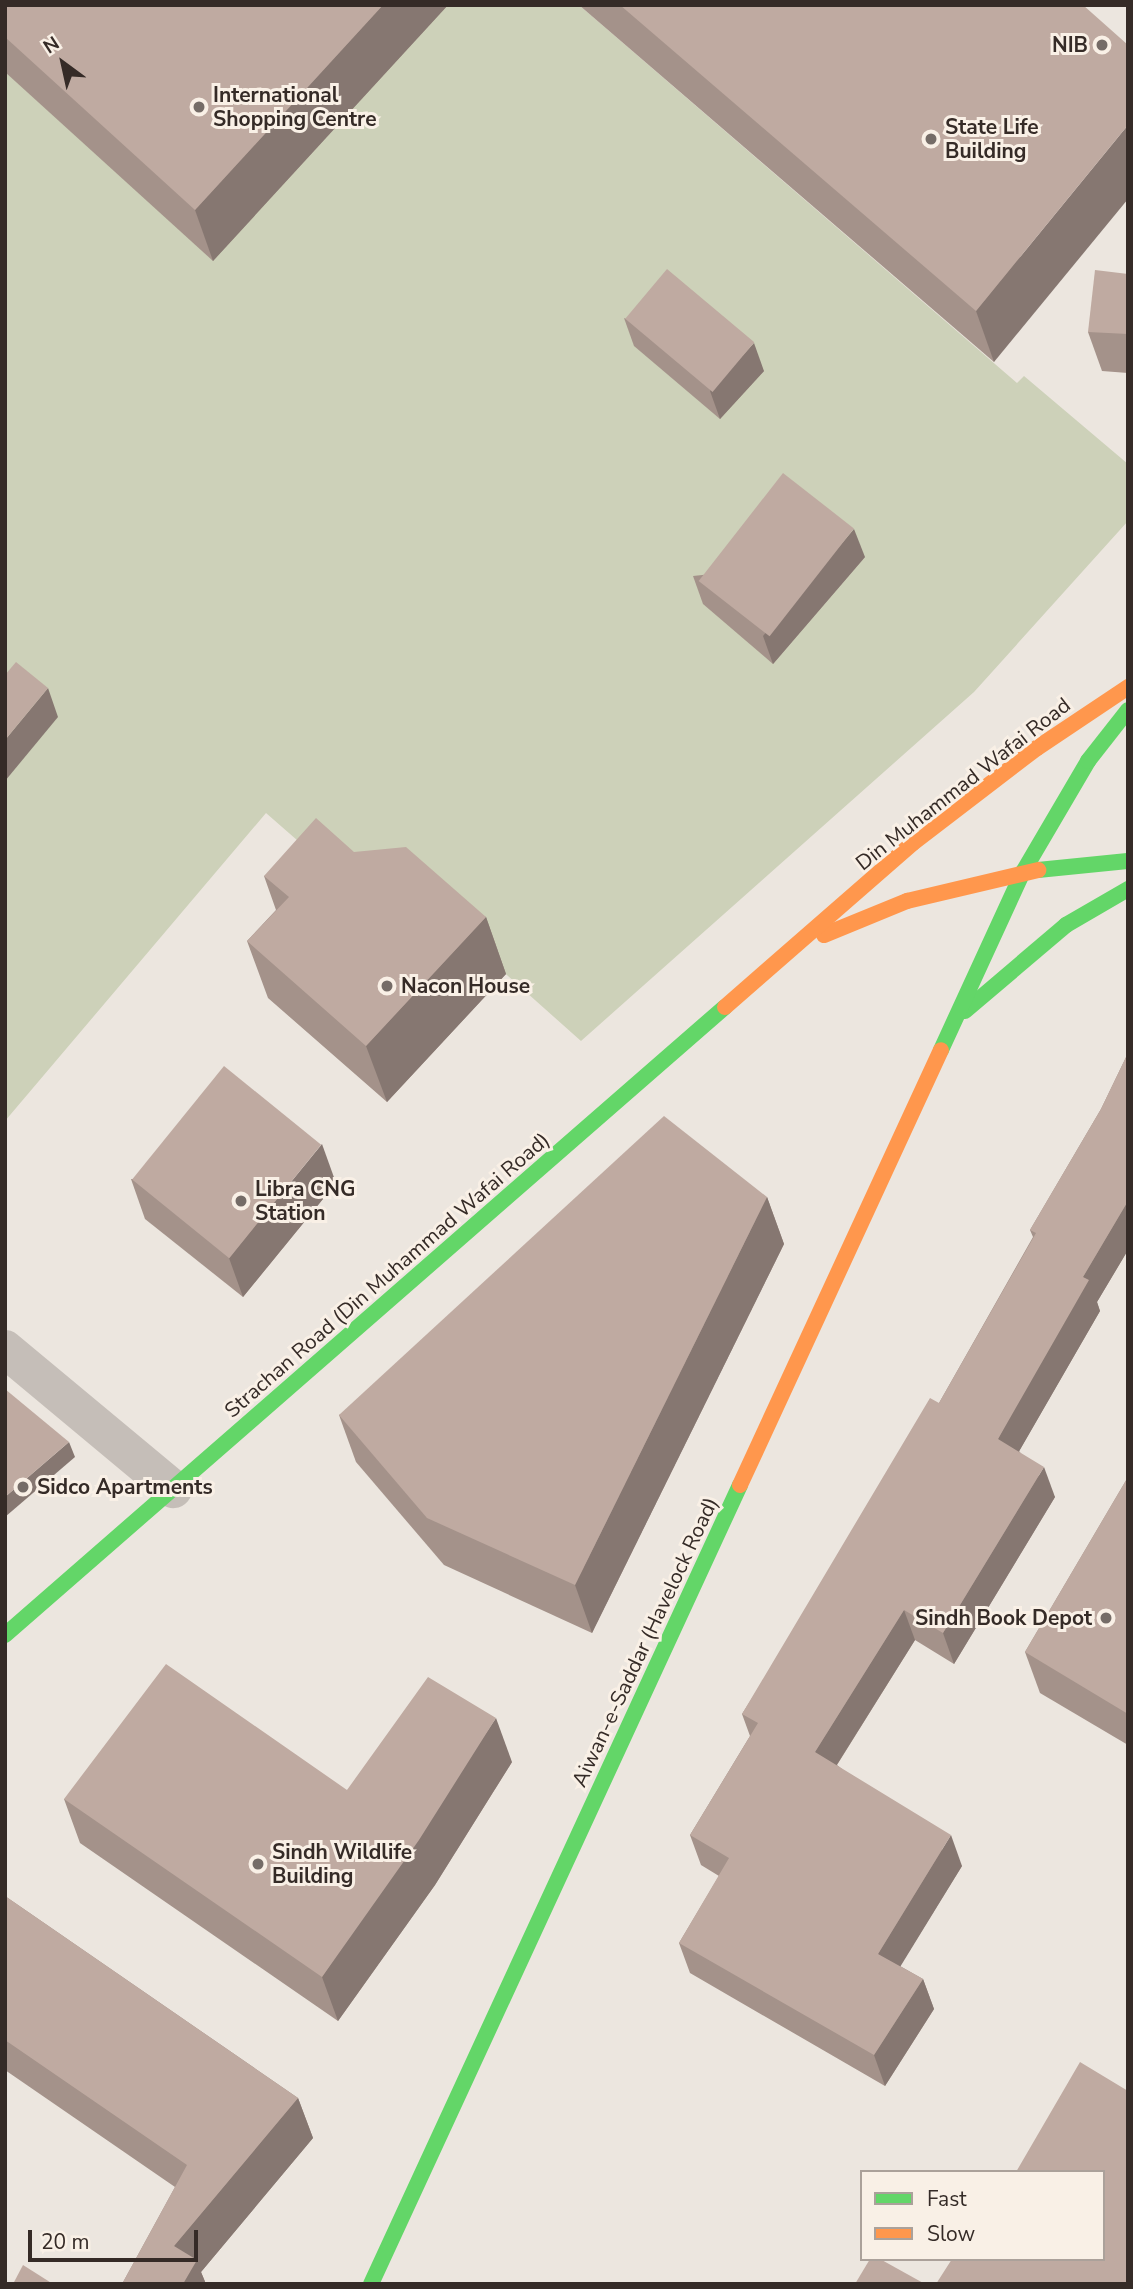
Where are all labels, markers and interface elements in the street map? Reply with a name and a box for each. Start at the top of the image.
north arrow [28,28,98,98]
text: N [39,31,65,60]
place label: NIB [1052,32,1088,58]
marker: NIB [1094,37,1110,53]
place label: International Shopping Centre [213,82,377,132]
marker: International Shopping Centre [191,99,207,115]
place label: State Life Building [945,114,1039,164]
marker: State Life Building [923,131,939,147]
street label: Din Muhammad Wafai Road [851,692,1075,876]
place label: Nacon House [401,973,530,999]
marker: Nacon House [379,978,395,994]
street label: Strachan Road (Din Muhammad Wafai Road) [220,1127,554,1423]
place label: Libra CNG Station [255,1176,355,1226]
marker: Libra CNG Station [233,1193,249,1209]
place label: Sidco Apartments [37,1474,213,1500]
marker: Sidco Apartments [15,1479,31,1495]
street label: Aiwan-e-Saddar (Havelock Road) [567,1493,723,1791]
place label: Sindh Book Depot [915,1605,1092,1631]
marker: Sindh Book Depot [1098,1610,1114,1626]
place label: Sindh Wildlife Building [272,1839,412,1889]
marker: Sindh Wildlife Building [250,1856,266,1872]
legend [860,2170,1105,2261]
text: Fast [927,2185,967,2213]
scale bar [32,2216,201,2260]
text: Slow [927,2220,975,2248]
text: 20 m [41,2228,90,2256]

